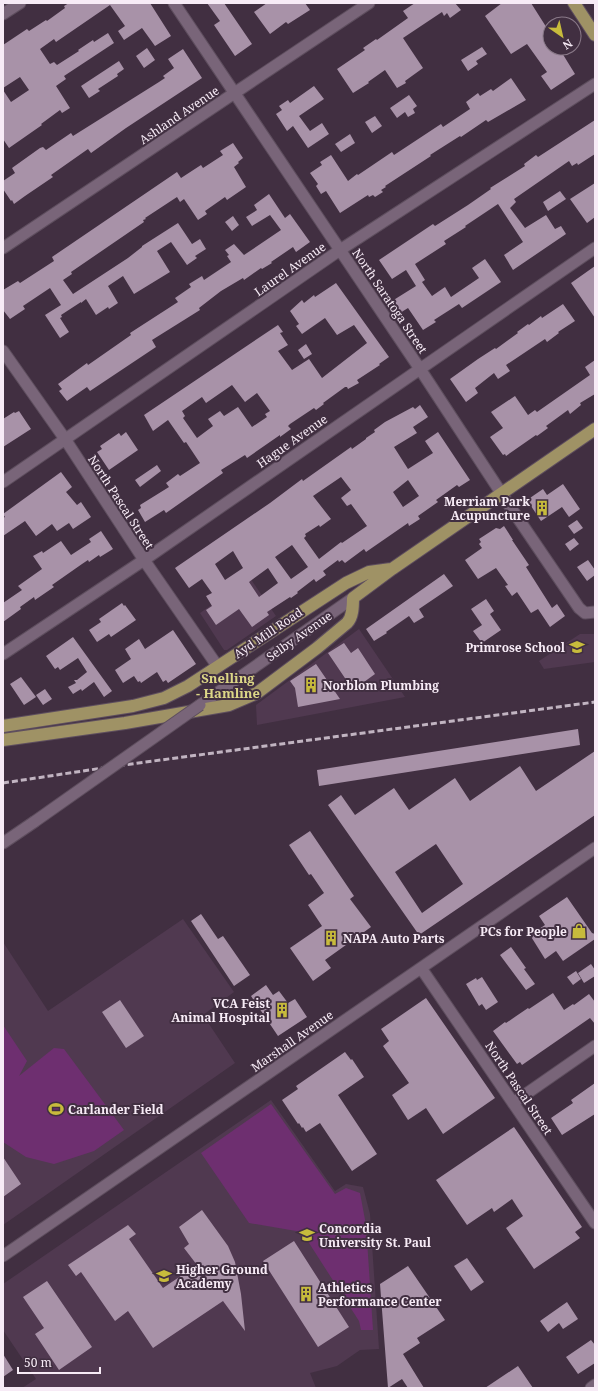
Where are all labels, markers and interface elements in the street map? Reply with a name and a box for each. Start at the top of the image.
north arrow [542,16,582,56]
text: N [560,36,576,54]
street label: Ashland Avenue [136,82,222,148]
street label: Laurel Avenue [251,238,329,300]
street label: North Saratoga Street [349,245,431,357]
street label: Hague Avenue [253,410,331,472]
street label: North Pascal Street [84,452,158,552]
place label: Merriam Park Acupuncture [444,493,530,524]
building icon: Merriam Park Acupuncture [533,499,551,517]
street label: Ayd Mill Road [230,603,306,662]
street label: Selby Avenue [263,607,335,665]
school or university icon: Primrose School [568,638,586,656]
place label: Primrose School [465,639,566,656]
district label: Snelling - Hamline [196,669,260,702]
building icon: Norblom Plumbing [302,676,320,694]
place label: Norblom Plumbing [323,677,439,694]
shop icon: PCs for People [570,922,588,940]
place label: PCs for People [480,923,567,940]
building icon: NAPA Auto Parts [322,929,340,947]
place label: NAPA Auto Parts [343,930,445,947]
place label: VCA Feist Animal Hospital [171,995,271,1026]
building icon: VCA Feist Animal Hospital [273,1001,291,1019]
street label: Marshall Avenue [247,1006,337,1076]
street label: North Pascal Street [481,1038,557,1138]
sports icon: Carlander Field [47,1100,65,1118]
place label: Carlander Field [68,1101,164,1118]
place label: Concordia University St. Paul [319,1220,432,1251]
school or university icon: Concordia University St. Paul [298,1226,316,1244]
place label: Higher Ground Academy [176,1261,268,1292]
school or university icon: Higher Ground Academy [155,1267,173,1285]
place label: Athletics Performance Center [318,1279,442,1310]
building icon: Athletics Performance Center [297,1285,315,1303]
scale bar [18,1349,100,1375]
text: 50 m [24,1354,52,1371]

